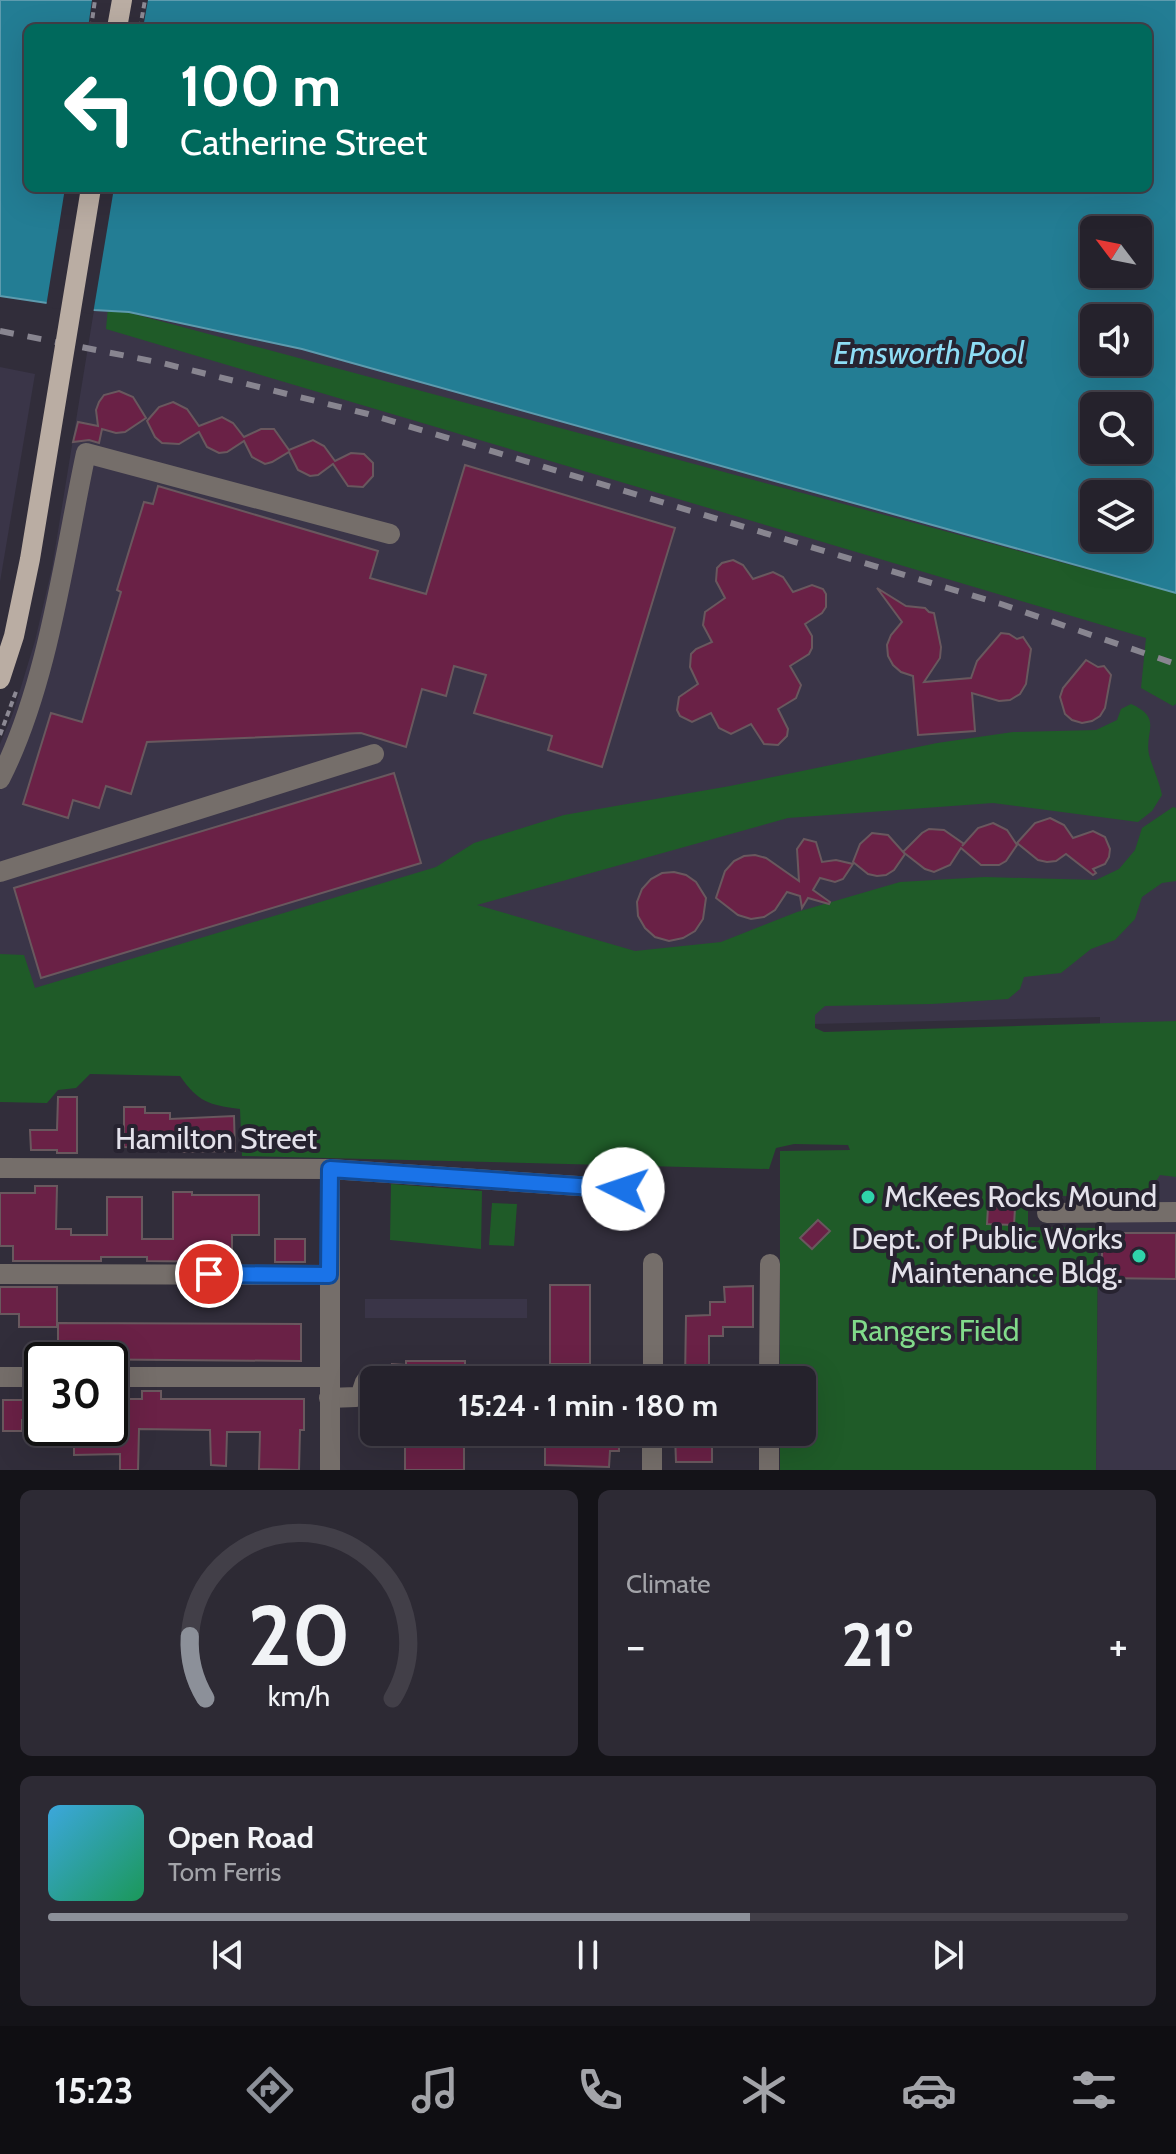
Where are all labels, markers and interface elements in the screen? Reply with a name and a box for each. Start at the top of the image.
text: 100 m [180,52,341,120]
icon: left [48,56,152,160]
text: Catherine Street [180,120,427,164]
north arrow [1080,216,1152,288]
map controls [1080,216,1152,552]
button: sound [1080,304,1152,376]
water label: Emsworth Pool [833,333,1025,372]
button: search [1080,392,1152,464]
button: layers [1080,480,1152,552]
street label: Hamilton Street [115,1120,317,1157]
position arrow [581,1147,665,1231]
place label: McKees Rocks Mound [884,1178,1157,1215]
marker: McKees Rocks Mound [859,1188,877,1206]
place label: Dept. of Public Works Maintenance Bldg. [851,1220,1123,1291]
pin [175,1240,243,1308]
marker: Dept. of Public Works Maintenance Bldg. [1130,1247,1148,1265]
icon: arrive [187,1252,231,1296]
park label: Rangers Field [851,1312,1019,1349]
speed limit sign: 30 [24,1342,128,1446]
text: 15:24 · 1 min · 180 m [458,1387,718,1424]
text: Climate [626,1568,711,1600]
text: 20 [248,1585,350,1686]
text: 21° [841,1608,913,1681]
text: − [626,1619,645,1672]
text: + [1109,1619,1128,1672]
text: km/h [268,1678,330,1713]
text: Open Road [168,1819,314,1856]
text: Tom Ferris [168,1856,281,1888]
icon: previous [206,1933,250,1977]
icon: pause [566,1933,610,1977]
icon: next [926,1933,970,1977]
icon: directions [242,2062,298,2118]
icon: music [407,2062,463,2118]
icon: phone [572,2062,628,2118]
icon: climate [736,2062,792,2118]
icon: car [901,2062,957,2118]
icon: filters [1066,2062,1122,2118]
text: 15:23 [54,2068,133,2112]

